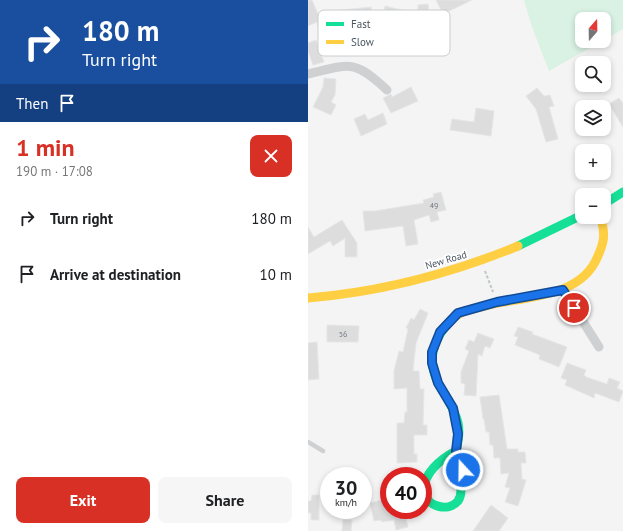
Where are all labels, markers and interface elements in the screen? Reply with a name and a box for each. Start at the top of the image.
legend [318,10,450,56]
text: 180 m [82,12,159,49]
north arrow [575,12,611,48]
map controls [575,12,611,224]
icon: right [16,16,68,68]
text: Fast [351,17,371,31]
text: Slow [351,35,374,49]
text: Turn right [82,48,157,71]
button: search [575,56,611,92]
icon: arrive [56,92,78,114]
text: Then [16,94,48,113]
button: layers [575,100,611,136]
text: 1 min [16,132,75,163]
button: close [250,135,292,177]
button: + [575,144,611,180]
text: 190 m · 17:08 [16,163,93,180]
button: − [575,188,611,224]
house number: 49 [430,200,438,210]
icon: right [16,207,38,229]
text: Turn right [50,209,113,228]
text: 180 m [251,209,292,228]
street label: New Road [424,248,468,272]
icon: arrive [16,263,38,285]
text: Arrive at destination [50,265,181,284]
text: 10 m [259,265,292,284]
pin [557,291,591,325]
icon: arrive [563,297,585,319]
house number: 56 [339,329,347,339]
position arrow [442,449,484,491]
speed limit sign: 40 [380,467,432,519]
text: 30 [335,475,357,501]
button: Exit [16,477,150,523]
button: Share [158,477,292,523]
text: km/h [335,496,357,509]

